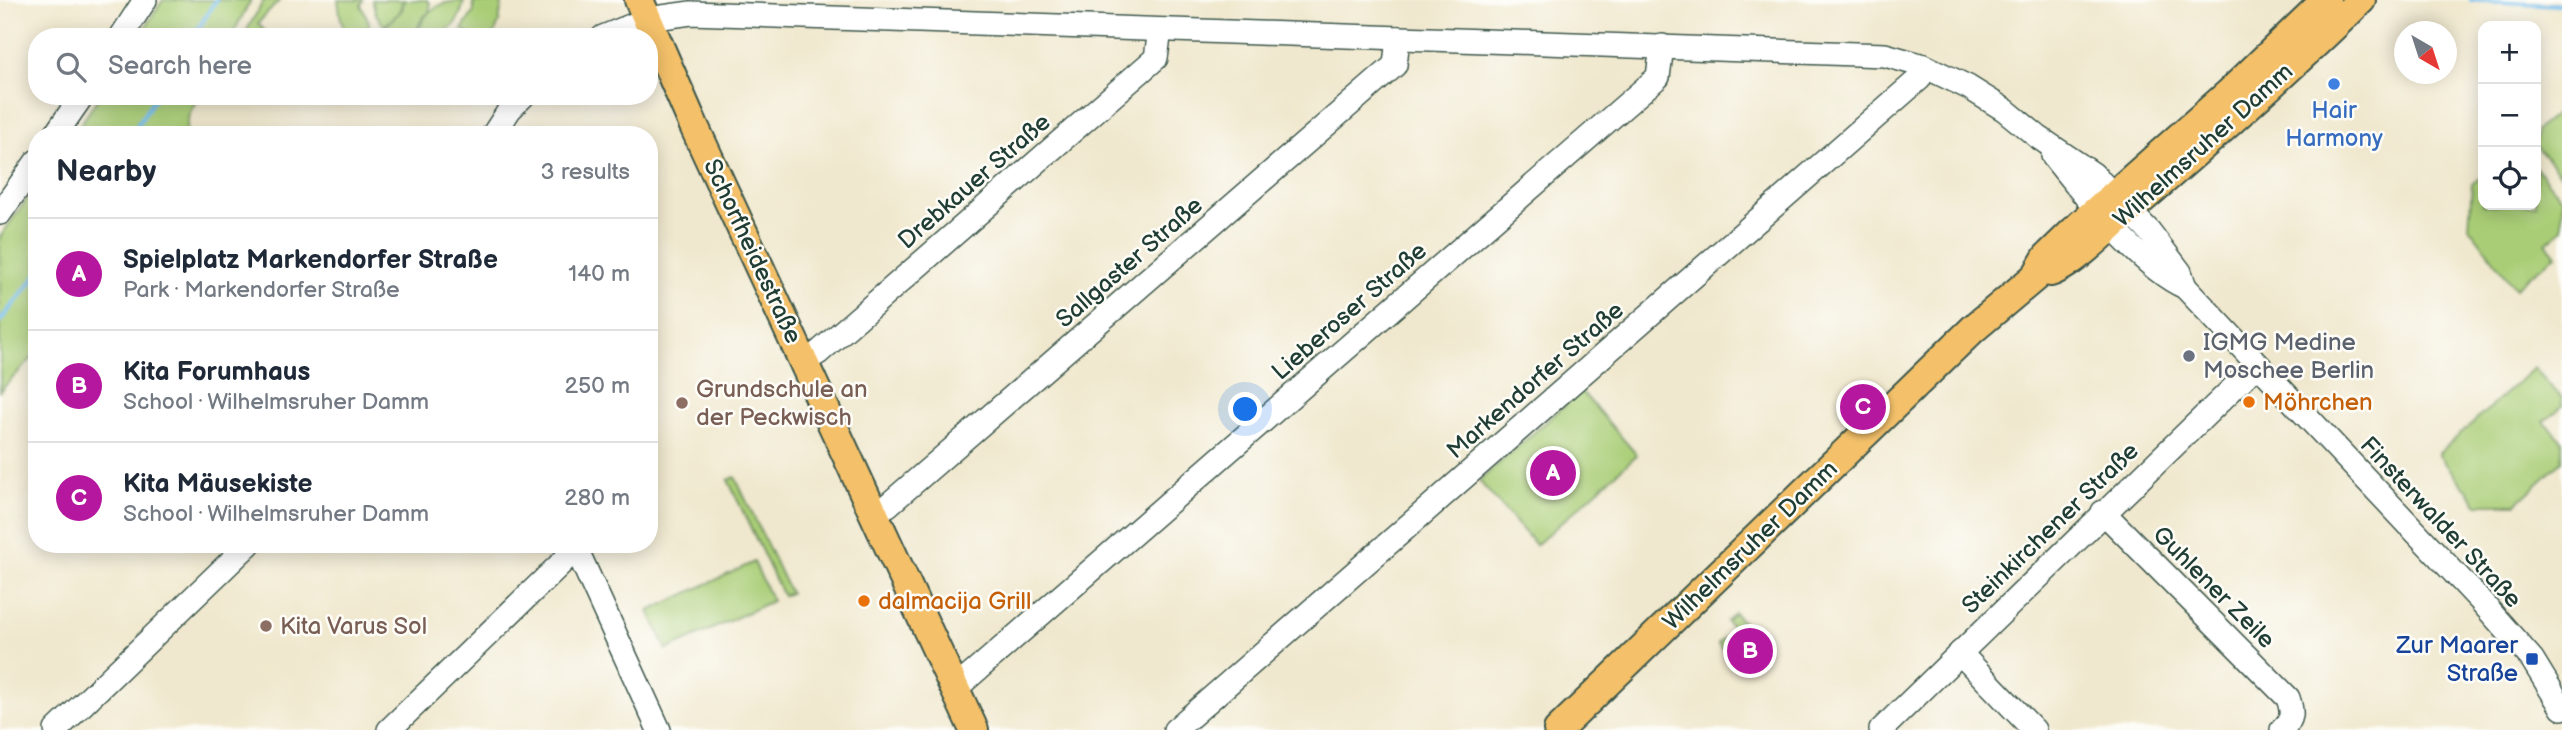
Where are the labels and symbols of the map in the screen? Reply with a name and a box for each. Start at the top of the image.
north arrow [2394,21,2457,84]
street label: Wilhelmsruher Damm [2108,57,2299,234]
marker: Hair Harmony [2326,76,2342,92]
place label: Hair Harmony [2285,96,2383,153]
street label: Drebkauer Straße [892,107,1056,255]
street label: Schorfheidestraße [697,154,808,348]
street label: Sallgaster Straße [1050,191,1209,334]
street label: Lieberoser Straße [1266,236,1433,386]
street label: Markendorfer Straße [1441,296,1630,465]
place label: IGMG Medine Moschee Berlin [2203,328,2374,385]
marker: IGMG Medine Moschee Berlin [2181,348,2197,364]
place label: Grundschule an der Peckwisch [696,375,868,432]
pin: C [1840,381,1886,433]
place label: Möhrchen [2263,388,2373,417]
your location [1228,392,1262,426]
marker: Möhrchen [2241,394,2257,410]
marker: Grundschule an der Peckwisch [674,395,690,411]
street label: Finsterwalder Straße [2354,431,2527,614]
street label: Steinkirchener Straße [1956,437,2145,620]
pin: A [1530,447,1576,499]
street label: Wilhelmsruher Damm [1657,455,1844,636]
street label: Guhlener Zeile [2146,520,2281,655]
place label: dalmacija Grill [878,587,1031,616]
marker: dalmacija Grill [856,593,872,609]
place label: Kita Varus Sol [280,612,427,641]
marker: Kita Varus Sol [258,618,274,634]
pin: B [1727,625,1773,677]
place label: Zur Maarer Straße [2395,631,2518,688]
marker: Zur Maarer Straße [2524,651,2540,667]

